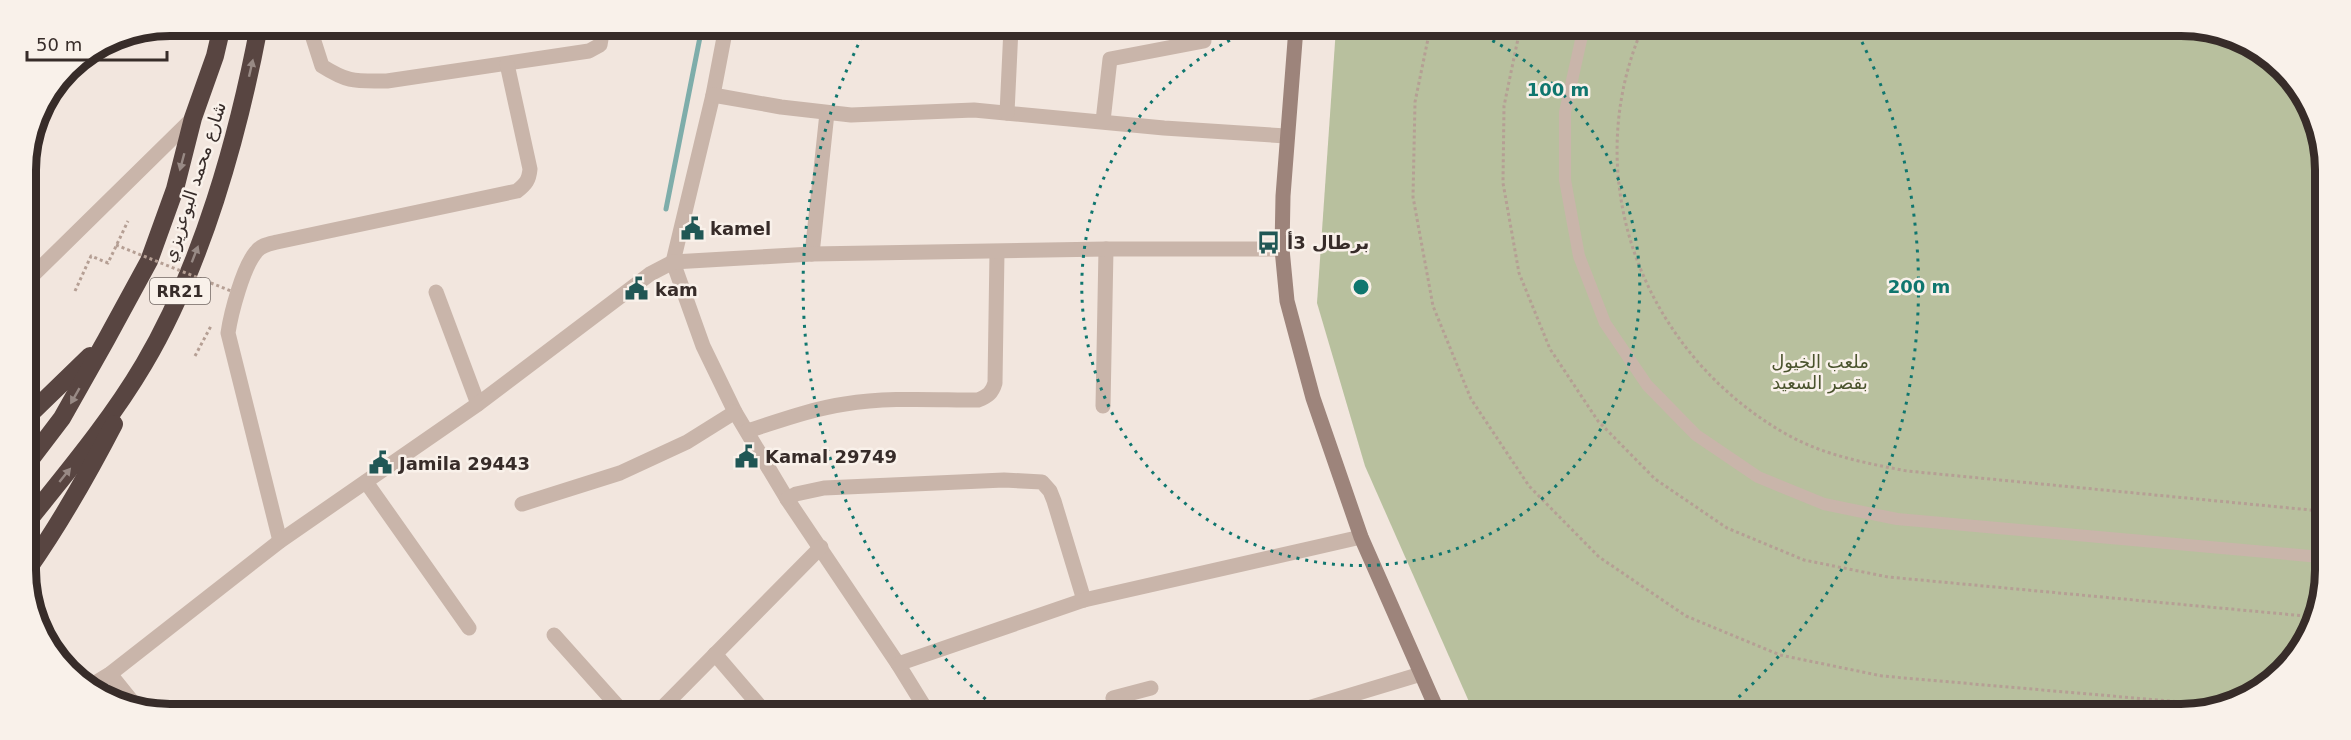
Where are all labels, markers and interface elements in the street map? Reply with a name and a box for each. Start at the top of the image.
scale bar [27,24,166,62]
text: 50 m [36,34,82,55]
one-way arrow [246,58,256,77]
text: 100 m [1527,79,1589,100]
street label: شارع محمد البوعزيزي [158,99,231,265]
one-way arrow [176,153,186,171]
public building icon: kamel [679,215,705,241]
place label: kamel [710,218,771,239]
bus stop icon: برطال 3أ [1256,229,1282,255]
place label: برطال 3أ [1287,231,1369,254]
one-way arrow [190,245,200,263]
public building icon: kam [624,276,650,302]
text: 200 m [1888,276,1950,297]
centre of rings [1351,277,1371,297]
road number: RR21 [150,278,210,304]
place label: kam [655,279,698,300]
park label: ملعب الخيول بقصر السعيد [1771,351,1869,394]
one-way arrow [69,388,80,404]
public building icon: Kamal 29749 [734,443,760,469]
place label: Kamal 29749 [765,446,897,467]
public building icon: Jamila 29443 [368,450,394,476]
place label: Jamila 29443 [397,453,530,474]
one-way arrow [58,468,70,483]

